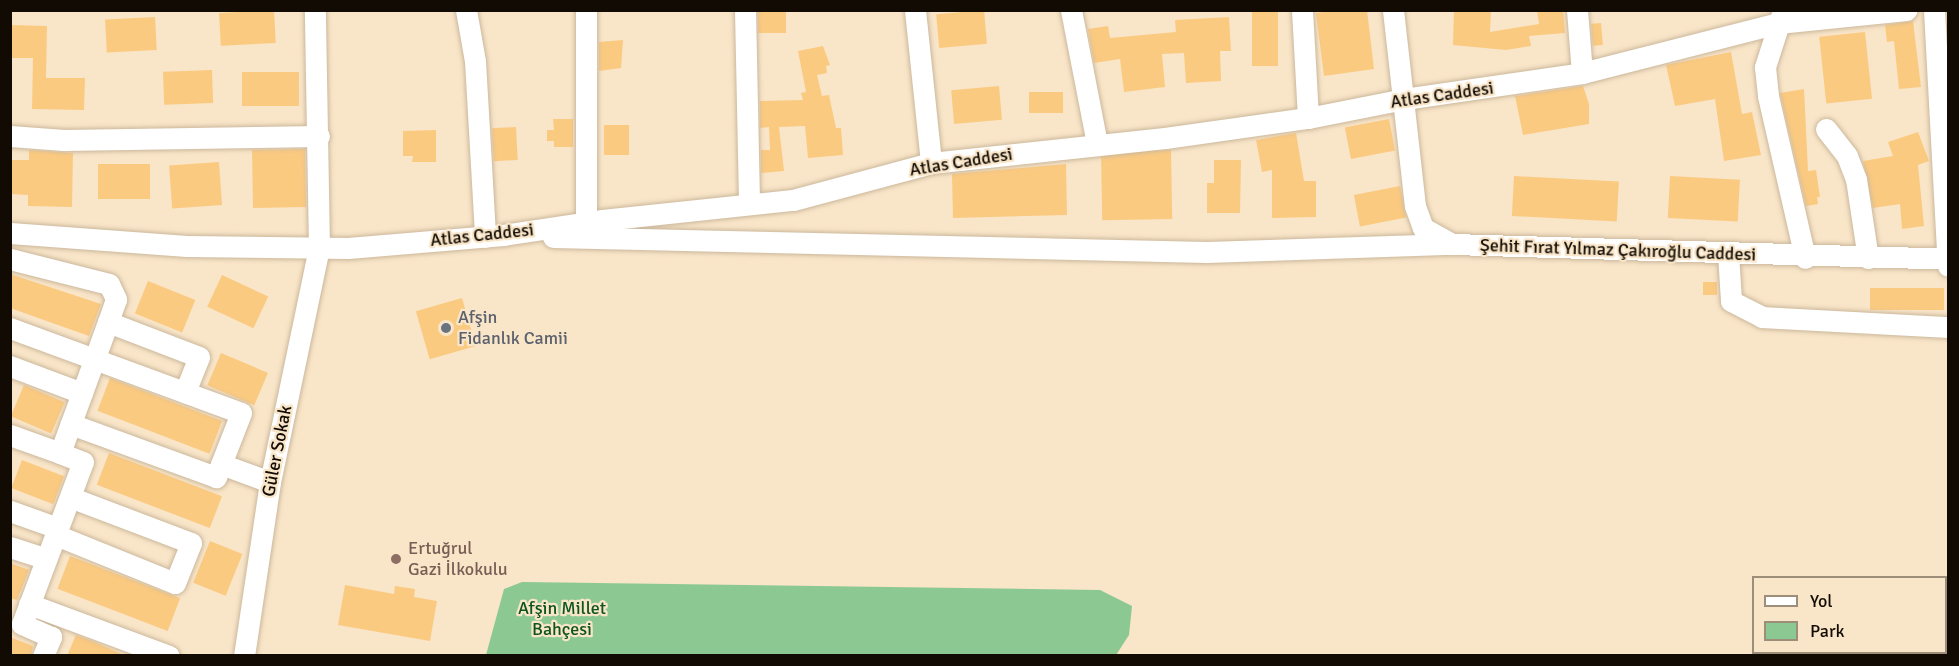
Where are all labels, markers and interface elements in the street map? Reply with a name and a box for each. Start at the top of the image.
street label: Atlas Caddesi [1389,77,1495,113]
street label: Atlas Caddesi [908,143,1014,181]
street label: Atlas Caddesi [429,219,535,251]
street label: Şehit Fırat Yılmaz Çakıroğlu Caddesi [1479,234,1757,266]
place label: Afşin Fidanlık Camii [458,307,568,350]
marker: Afşin Fidanlık Camii [439,321,453,335]
street label: Güler Sokak [258,403,296,499]
place label: Ertuğrul Gazi İlkokulu [408,538,508,580]
marker: Ertuğrul Gazi İlkokulu [389,552,403,566]
legend [1752,576,1947,654]
text: Yol [1810,590,1833,612]
park label: Afşin Millet Bahçesi [518,598,606,640]
text: Park [1810,620,1845,642]

